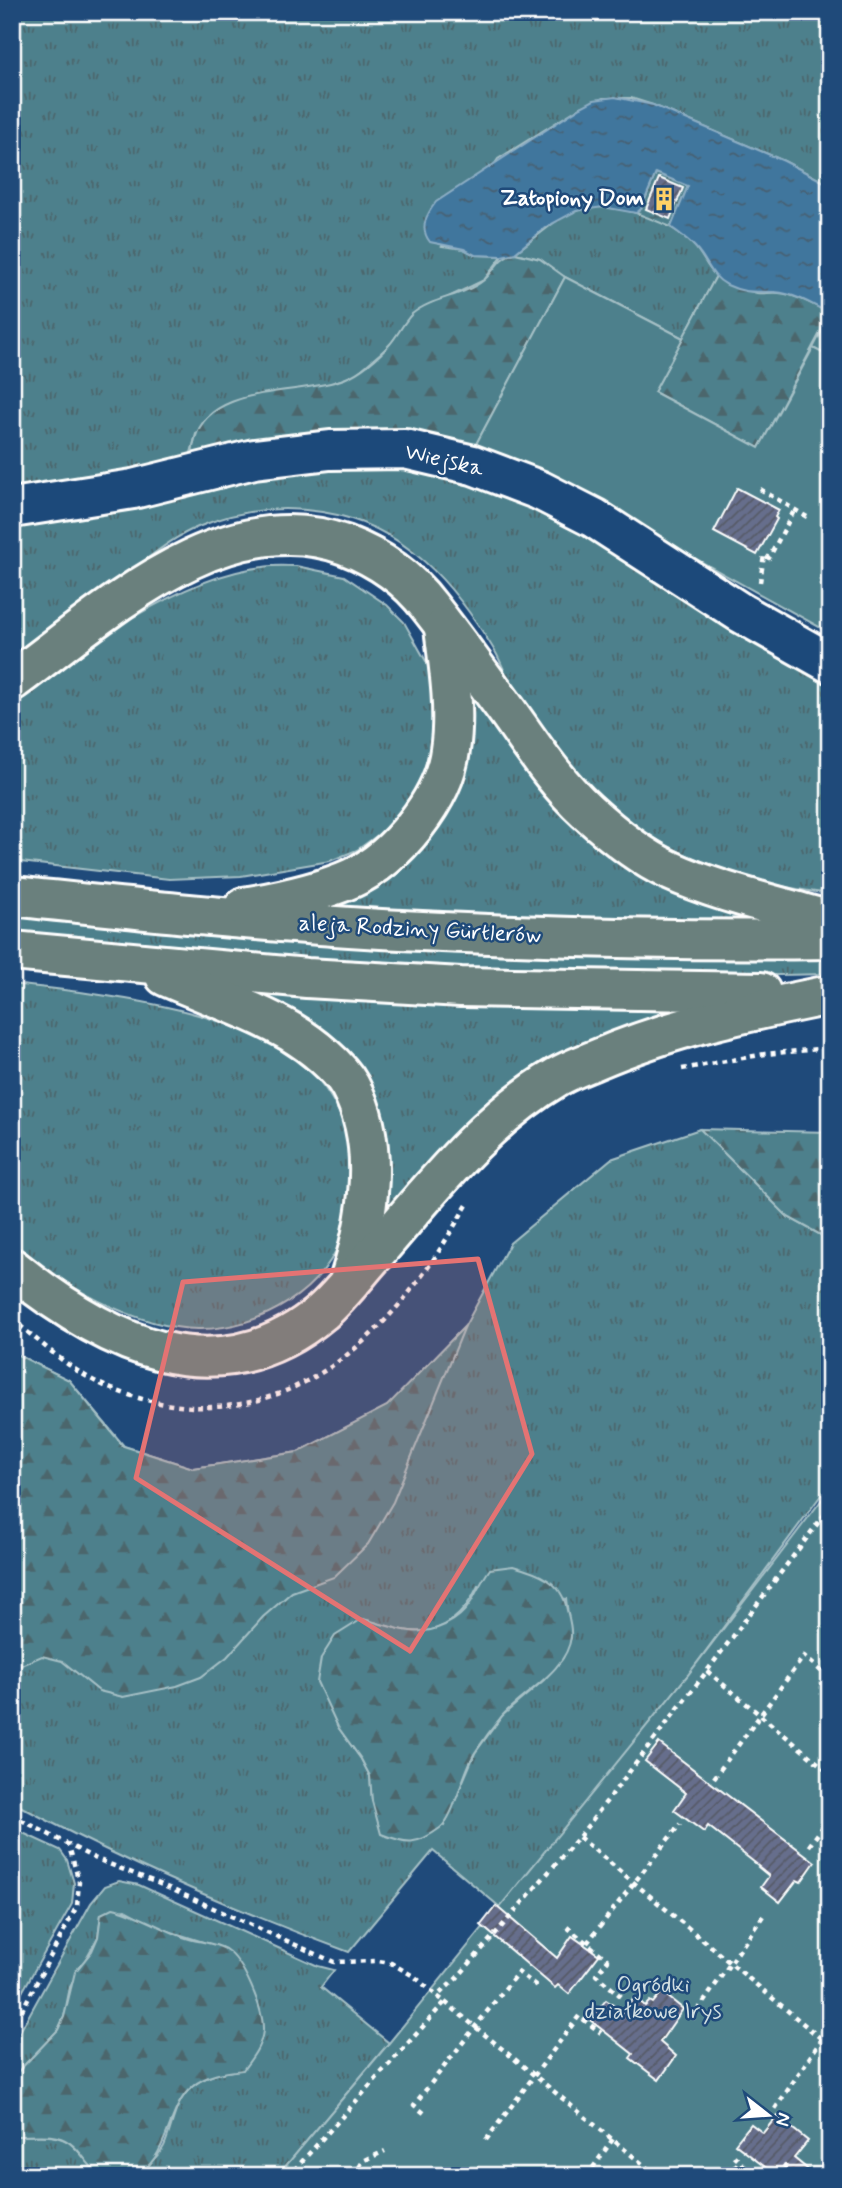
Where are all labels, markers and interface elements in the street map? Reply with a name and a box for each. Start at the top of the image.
place label: Zatopiony Dom [500,184,644,214]
building icon: Zatopiony Dom [650,185,678,213]
street label: Wiejska [402,437,486,485]
street label: aleja Rodziny Gürtlerów [298,909,542,951]
park label: Ogródki działkowe Irys [584,1971,722,2027]
north arrow [734,2080,804,2150]
text: N [769,2110,797,2129]

